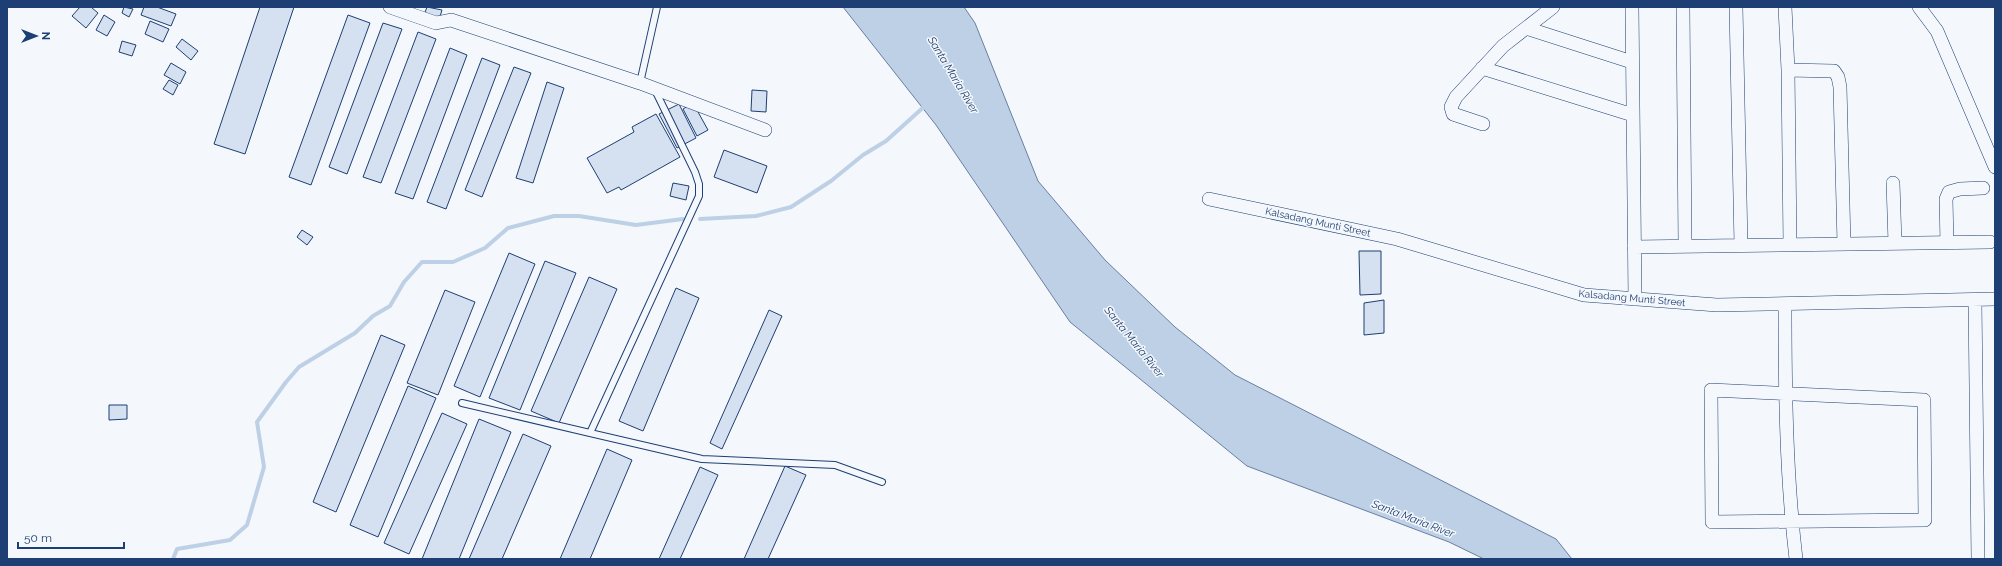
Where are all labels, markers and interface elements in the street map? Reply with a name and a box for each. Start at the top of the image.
north arrow [16,16,56,56]
text: N [39,32,52,40]
water label: Santa Maria River [924,33,982,117]
street label: Kalsadang Munti Street [1264,205,1372,239]
street label: Kalsadang Munti Street [1578,288,1687,308]
water label: Santa Maria River [1101,303,1167,381]
water label: Santa Maria River [1369,497,1457,541]
scale bar [18,524,124,550]
text: 50 m [24,531,52,545]

